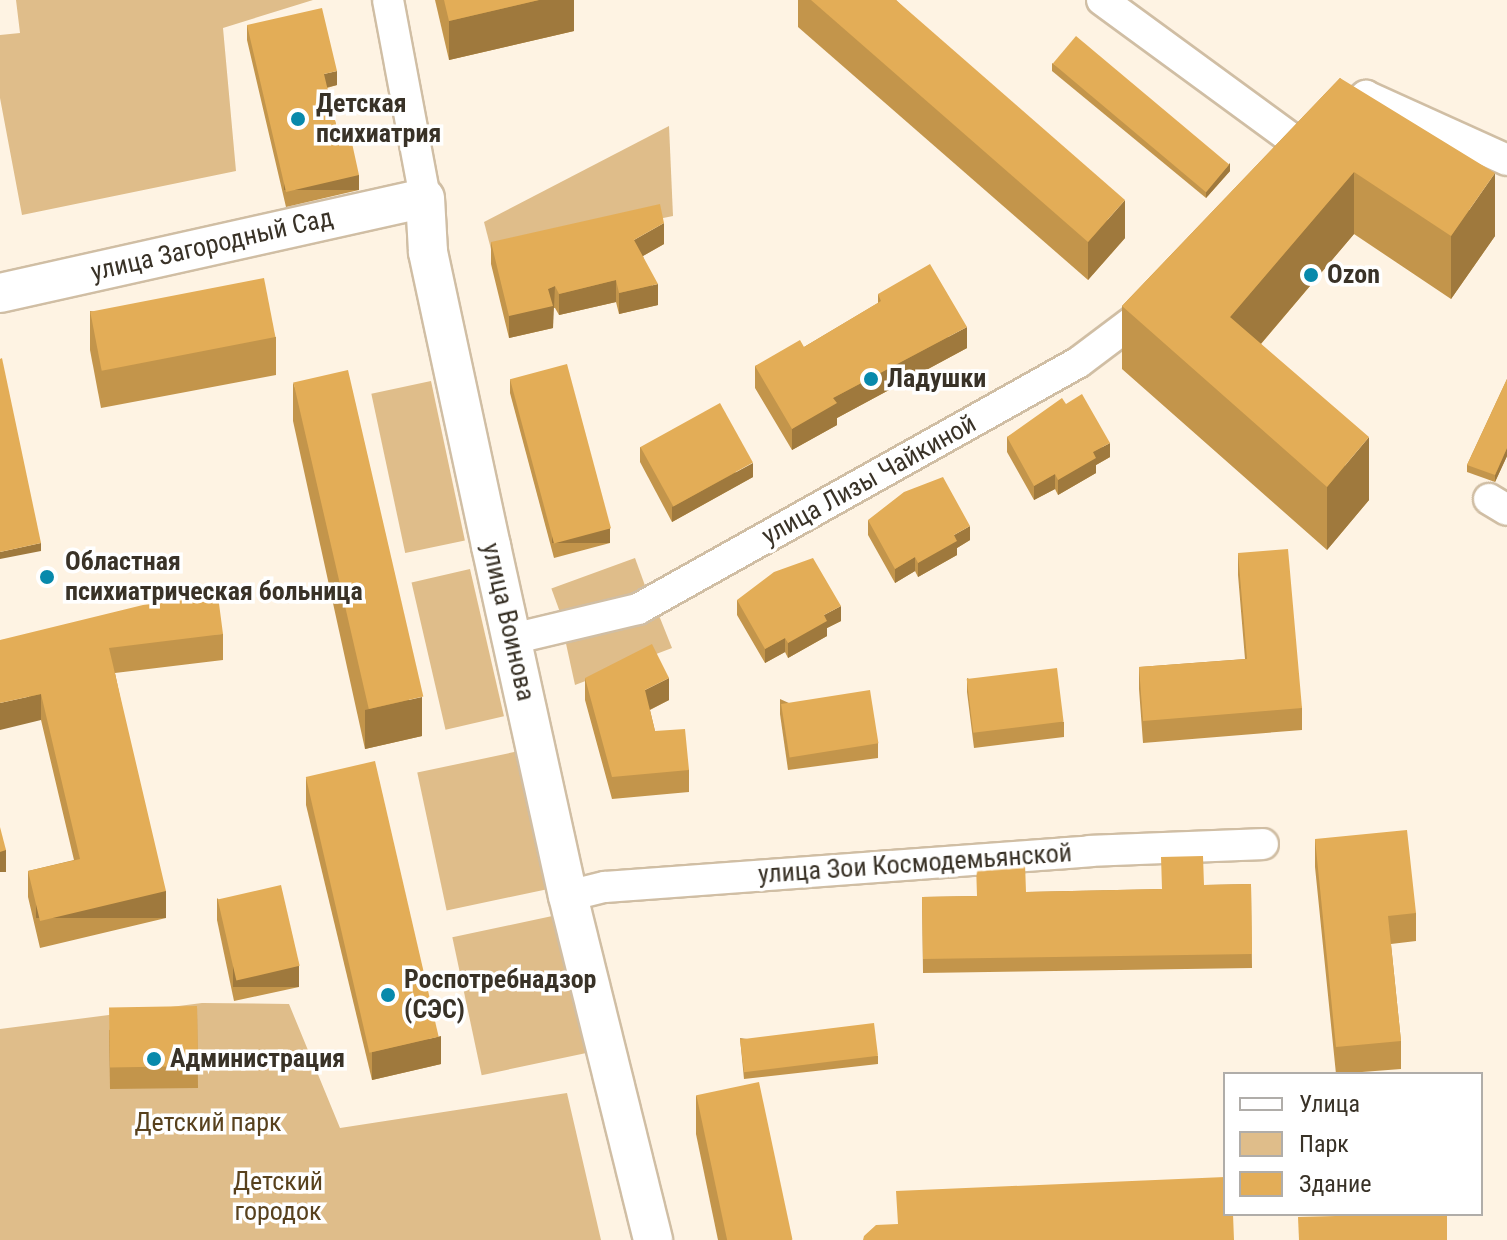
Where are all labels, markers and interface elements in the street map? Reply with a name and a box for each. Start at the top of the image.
place label: Детская психиатрия [316,88,441,150]
marker: Детская психиатрия [287,108,309,130]
street label: улица Загородный Сад [88,202,336,288]
place label: Ozon [1327,259,1380,291]
marker: Ozon [1302,266,1320,284]
place label: Ладушки [887,363,986,395]
marker: Ладушки [862,370,880,388]
street label: улица Лизы Чайкиной [757,408,981,552]
street label: улица Воинова [475,540,541,704]
place label: Областная психиатрическая больница [65,546,363,608]
marker: Областная психиатрическая больница [36,566,58,588]
street label: улица Зои Космодемьянской [757,837,1073,891]
place label: Роспотребнадзор (СЭС) [404,964,596,1026]
marker: Роспотребнадзор (СЭС) [379,986,397,1004]
place label: Администрация [170,1043,345,1075]
marker: Администрация [145,1050,163,1068]
legend [1223,1072,1483,1216]
text: Улица [1299,1090,1360,1118]
park label: Детский парк [134,1107,282,1139]
text: Парк [1299,1130,1349,1158]
park label: Детский городок [233,1166,323,1228]
text: Здание [1299,1170,1371,1198]

